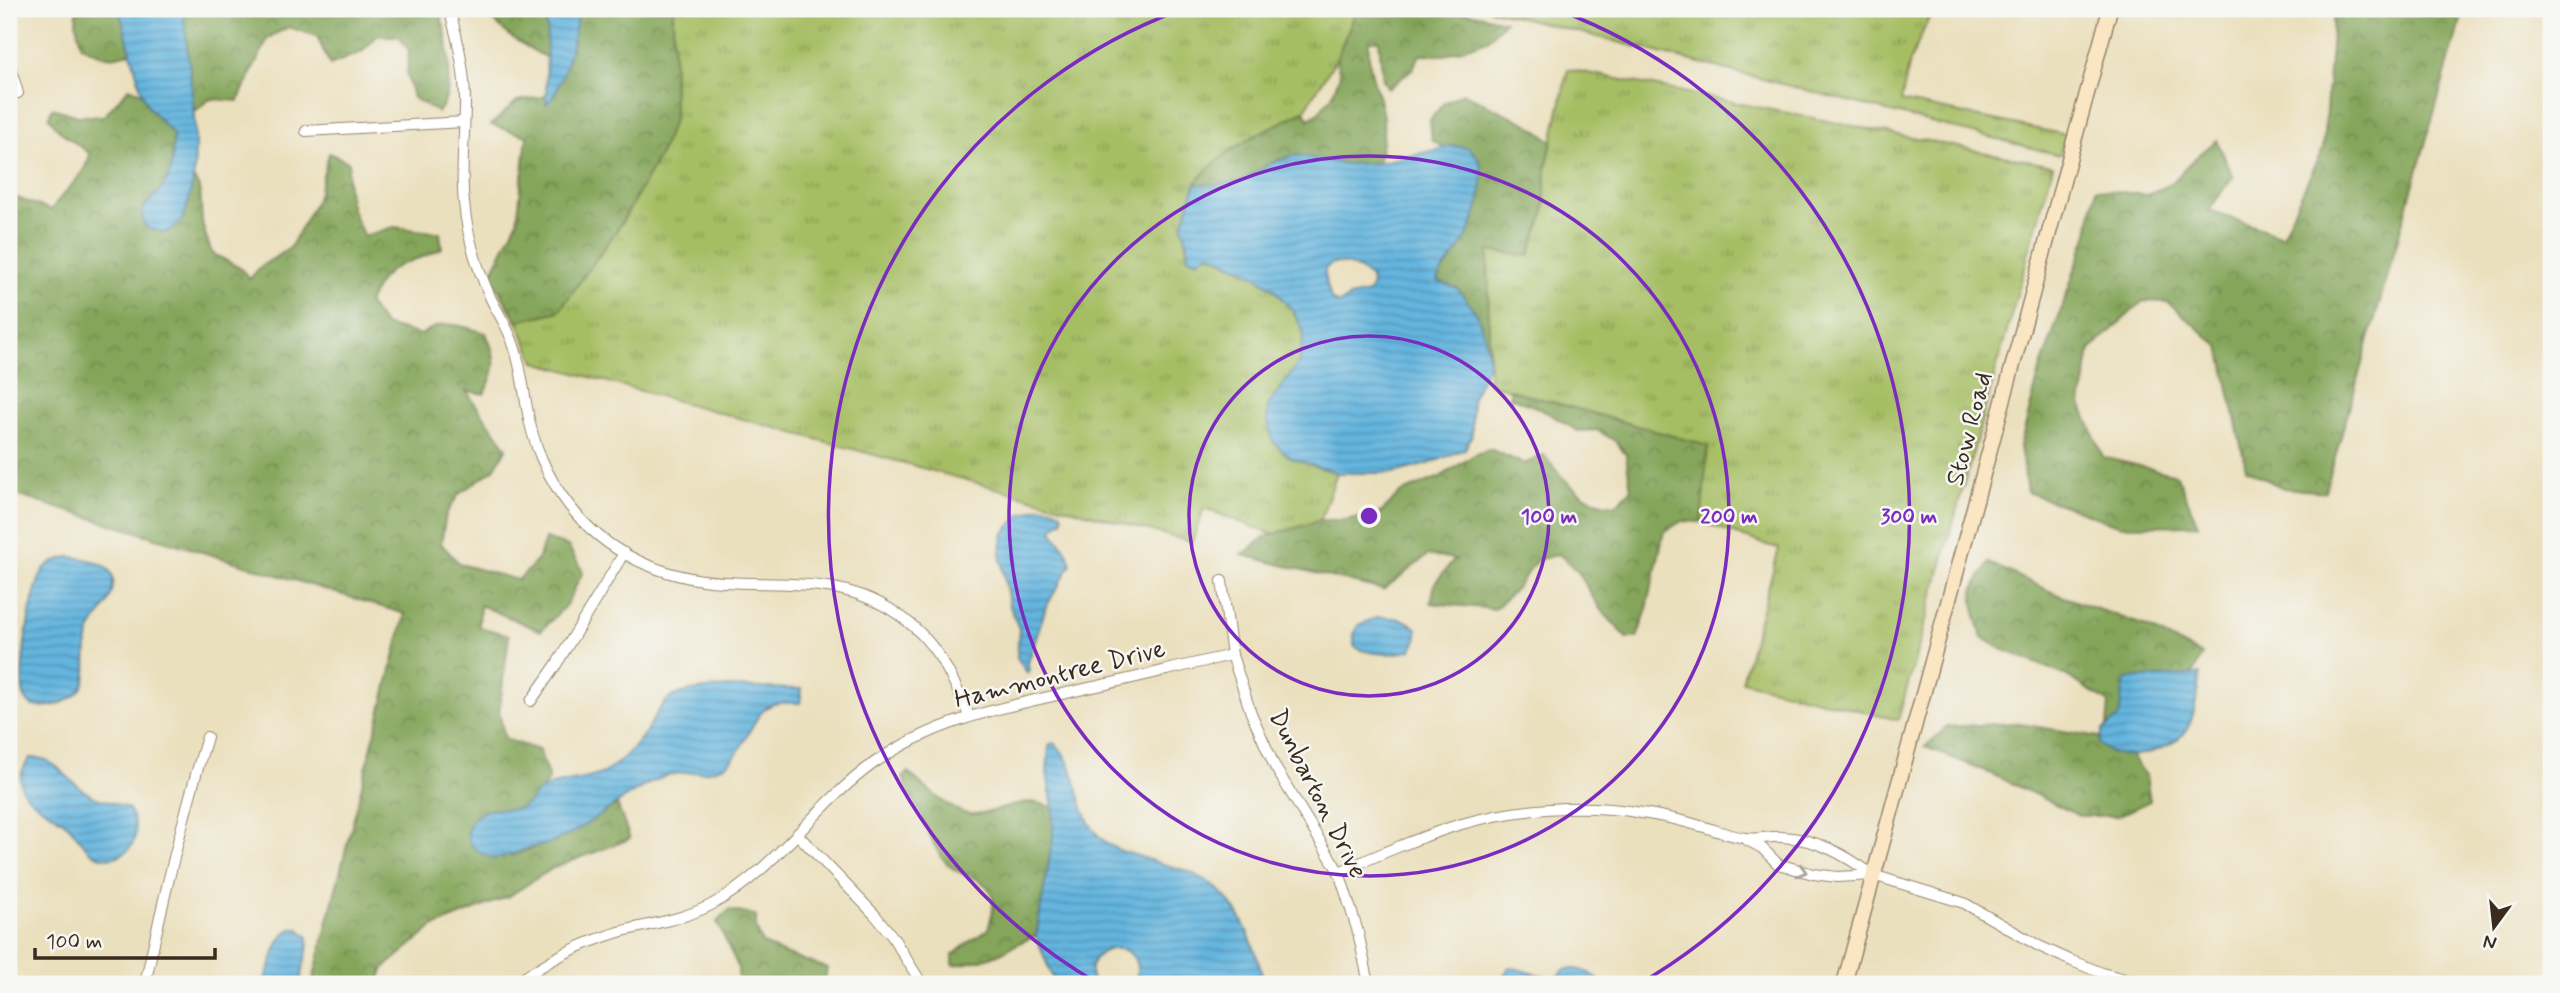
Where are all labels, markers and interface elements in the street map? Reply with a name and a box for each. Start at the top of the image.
street label: Stow Road [1939,368,2001,490]
text: 100 m [1521,503,1577,531]
text: 200 m [1700,503,1758,531]
text: 300 m [1881,503,1938,531]
centre of rings [1357,504,1381,528]
street label: Hammontree Drive [951,632,1169,718]
street label: Dunbarton Drive [1260,704,1374,884]
one-way arrow [1796,863,1808,877]
north arrow [2458,892,2528,962]
scale bar [35,916,215,960]
text: 100 m [46,928,102,956]
text: N [2481,928,2499,956]

